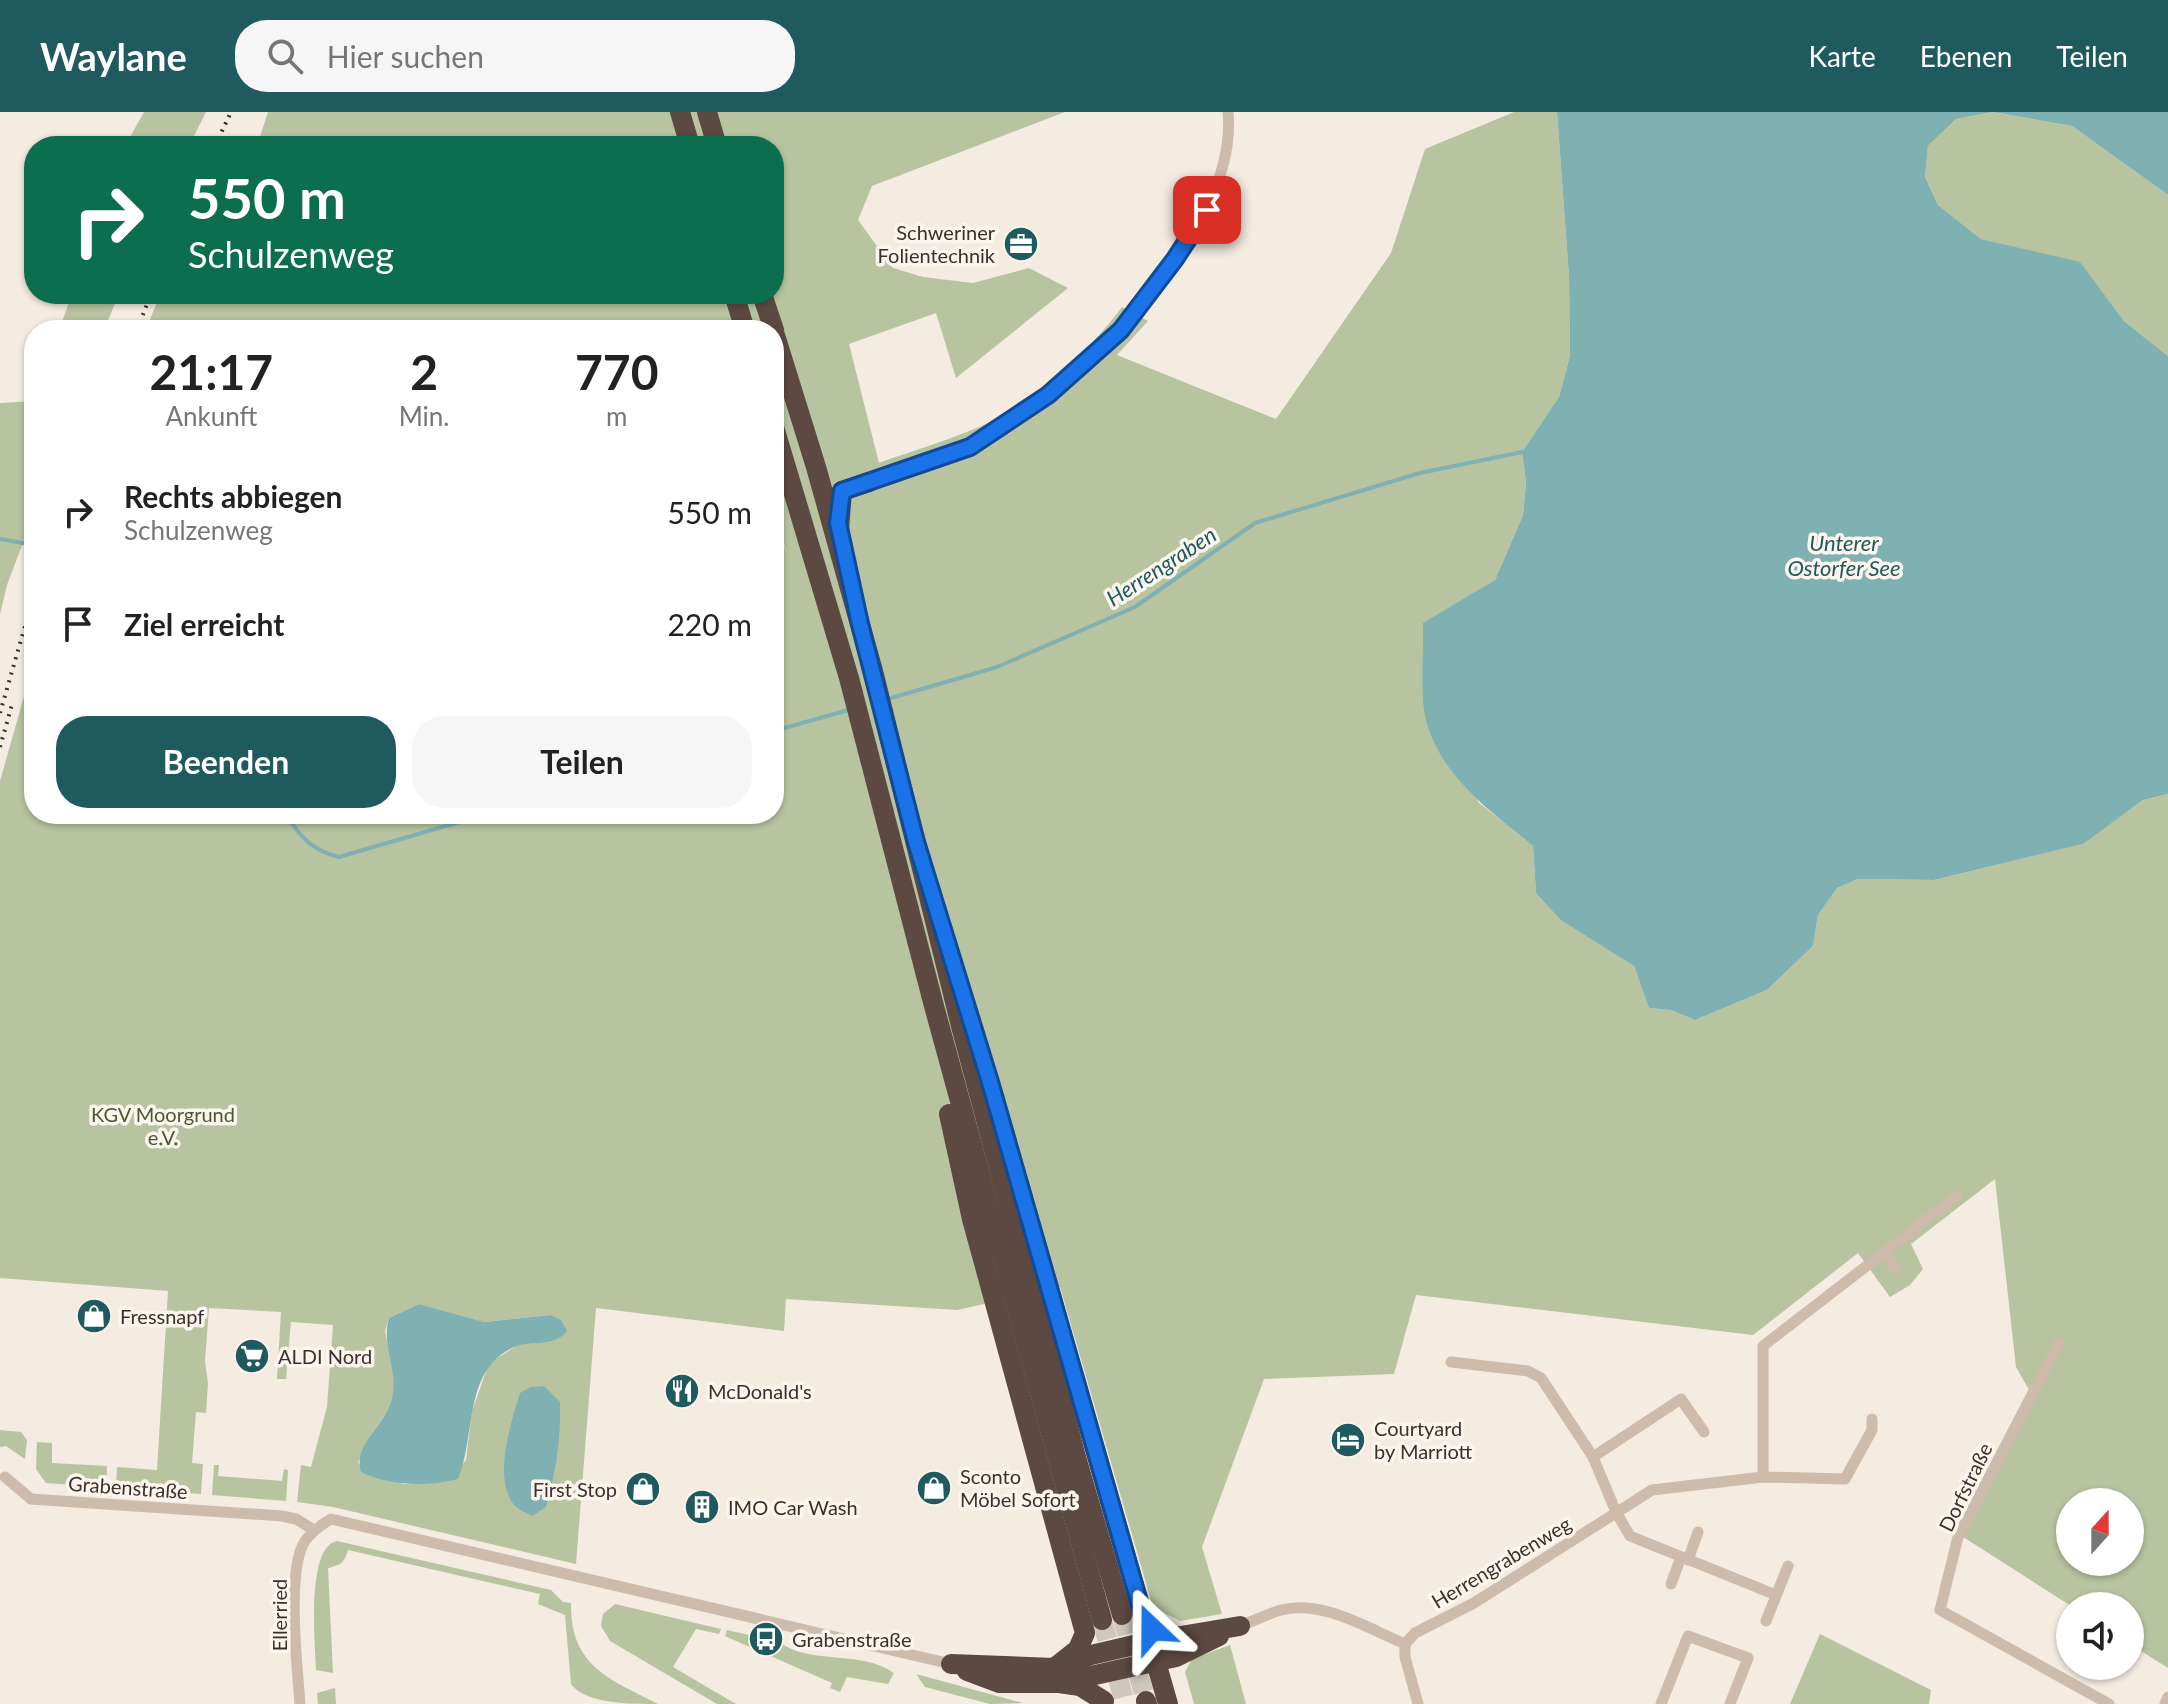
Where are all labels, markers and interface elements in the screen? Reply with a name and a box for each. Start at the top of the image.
search box [235,20,795,92]
text: Waylane [40,33,187,79]
icon: search [263,34,307,78]
text: Hier suchen [327,38,484,74]
text: Karte [1808,39,1876,73]
text: Ebenen [1920,39,2012,73]
text: Teilen [2056,39,2128,73]
text: 550 m [188,164,346,231]
icon: right [56,168,160,272]
pin [1173,176,1241,244]
icon: arrive [1185,188,1229,232]
place label: Schweriner Folientechnik [878,220,996,267]
office icon: Schweriner Folientechnik [1002,225,1040,263]
text: Schulzenweg [188,232,394,276]
text: 21:17 [149,343,273,400]
text: 2 [410,343,438,400]
text: 770 [575,343,659,400]
text: Ankunft [165,400,257,432]
text: Min. [399,400,450,432]
text: m [606,400,627,432]
text: Rechts abbiegen [124,478,343,514]
icon: right [56,490,100,534]
text: 550 m [667,494,752,530]
text: Schulzenweg [124,514,273,546]
water label: Herrengraben [1101,521,1221,611]
water label: Unterer Ostorfer See [1787,529,1901,581]
icon: arrive [56,602,100,646]
text: Ziel erreicht [124,606,284,642]
text: 220 m [667,606,752,642]
button: Beenden [56,716,396,808]
button: Teilen [412,716,752,808]
park label: KGV Moorgrund e.V. [91,1102,235,1149]
shop icon: Fressnapf [75,1297,113,1335]
place label: Fressnapf [120,1304,204,1328]
supermarket icon: ALDI Nord [233,1337,271,1375]
place label: ALDI Nord [278,1344,372,1368]
restaurant icon: McDonald's [663,1372,701,1410]
place label: McDonald's [708,1379,812,1403]
place label: Courtyard by Marriott [1374,1416,1473,1463]
hotel icon: Courtyard by Marriott [1329,1421,1367,1459]
street label: Dorfstraße [1933,1439,1997,1535]
place label: Sconto Möbel Sofort [960,1464,1076,1511]
shop icon: Sconto Möbel Sofort [915,1469,953,1507]
shop icon: First Stop [624,1470,662,1508]
street label: Grabenstraße [68,1471,188,1503]
place label: First Stop [533,1477,617,1501]
building icon: IMO Car Wash [683,1488,721,1526]
north arrow [2056,1488,2144,1576]
map controls [2056,1488,2144,1680]
place label: IMO Car Wash [728,1495,858,1519]
street label: Herrengrabenweg [1427,1511,1575,1613]
street label: Ellerried [267,1579,291,1651]
position arrow [1110,1587,1194,1671]
button: sound [2056,1592,2144,1680]
bus stop icon: Grabenstraße [747,1620,785,1658]
place label: Grabenstraße [792,1627,911,1651]

